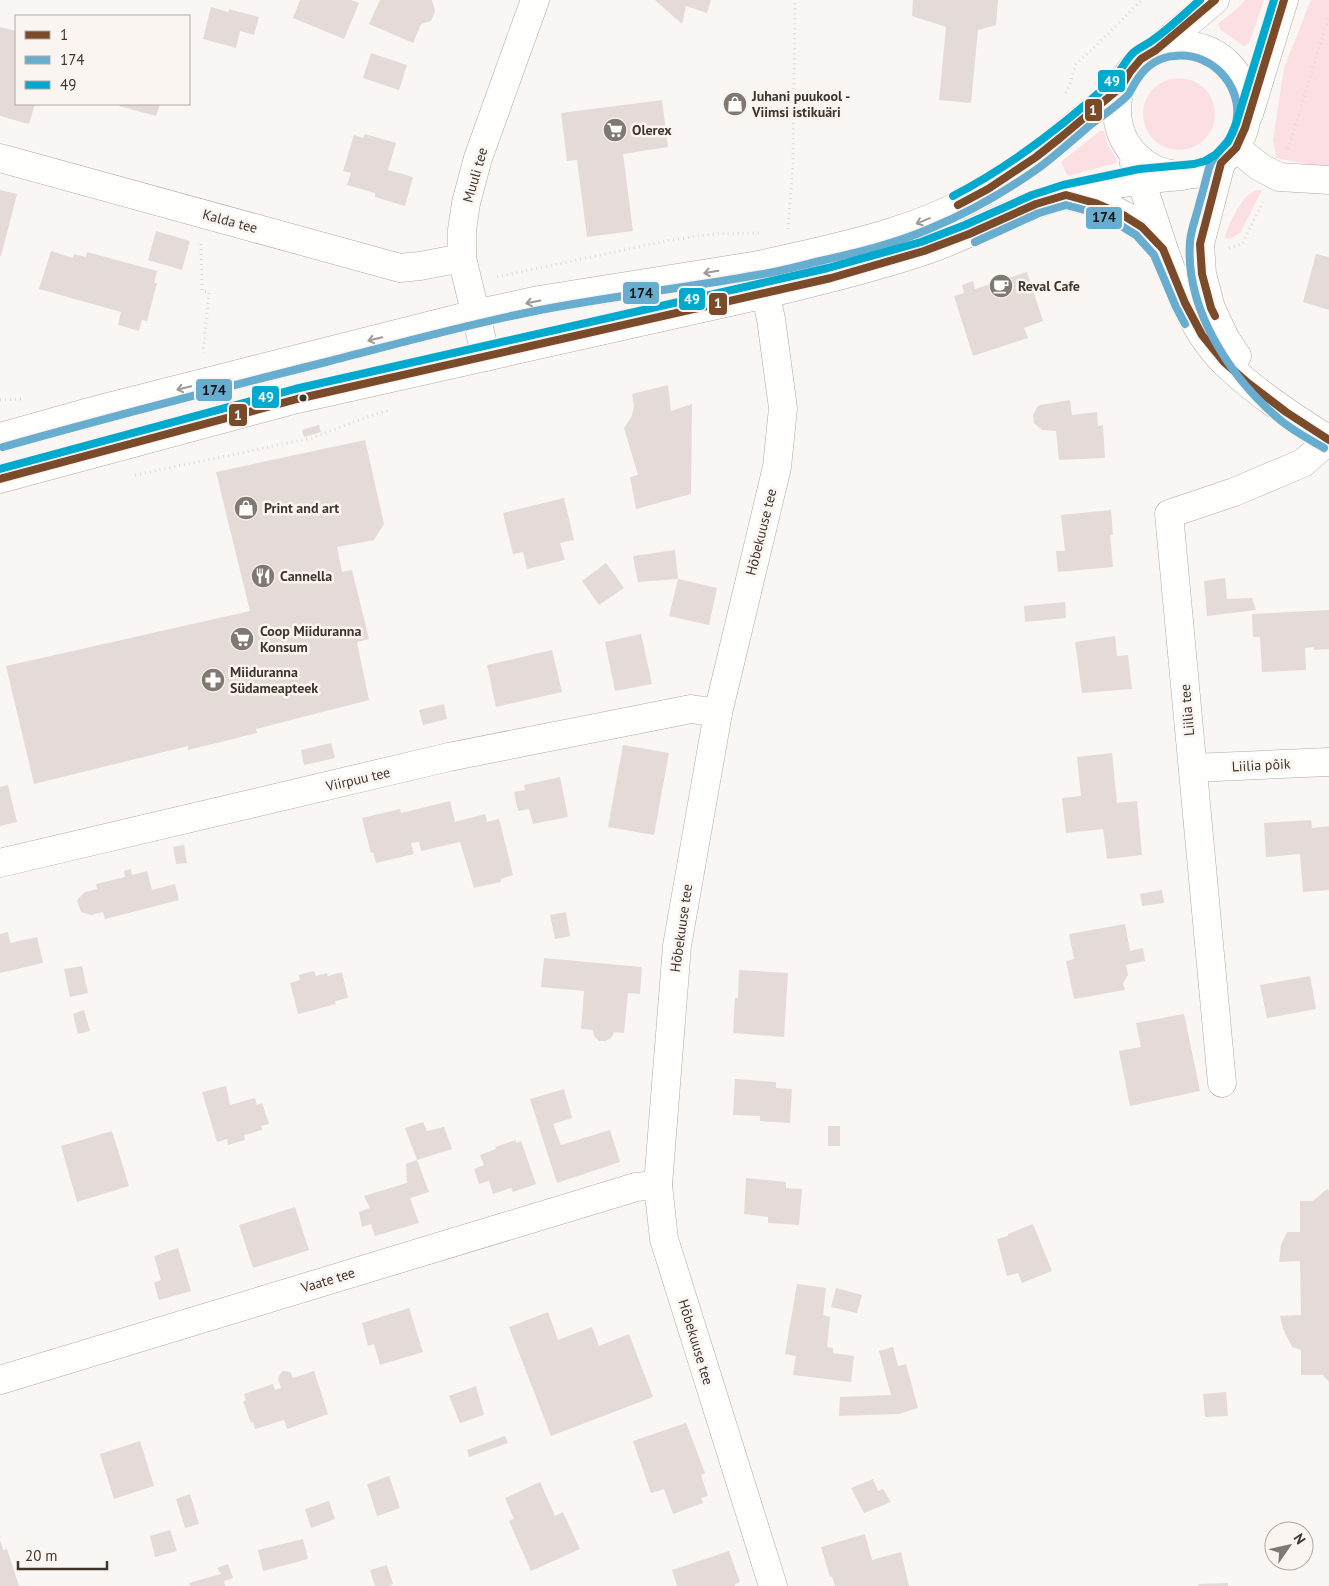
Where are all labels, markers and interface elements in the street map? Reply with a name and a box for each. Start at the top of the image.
legend [15,15,190,105]
text: 1 [60,25,68,44]
text: 174 [60,50,85,69]
line badge: 49 [1097,69,1126,93]
text: 49 [1104,72,1120,90]
text: 49 [60,75,76,94]
place label: Juhani puukool - Viimsi istikuäri [751,87,850,121]
shop icon: Juhani puukool - Viimsi istikuäri [722,91,748,117]
line badge: 1 [1084,98,1103,122]
text: 1 [1089,101,1097,119]
supermarket icon: Olerex [602,117,628,143]
place label: Olerex [632,121,672,139]
street label: Muuli tee [459,145,491,205]
street label: Kalda tee [201,205,259,237]
line badge: 174 [1085,206,1123,230]
text: 174 [1092,208,1116,226]
one-way arrow [915,217,931,226]
one-way arrow [703,268,719,278]
cafe icon: Reval Cafe [988,273,1014,299]
place label: Reval Cafe [1018,277,1080,295]
line badge: 174 [622,281,660,305]
text: 174 [629,284,653,302]
line badge: 49 [678,287,706,311]
text: 49 [684,290,700,308]
line badge: 1 [708,292,728,316]
text: 1 [714,294,722,312]
one-way arrow [526,298,542,307]
one-way arrow [368,335,384,344]
line badge: 174 [195,378,233,402]
text: 174 [202,381,226,399]
one-way arrow [176,383,192,393]
line badge: 49 [251,385,280,409]
text: 49 [258,388,274,406]
unlabelled marker [298,393,308,403]
line badge: 1 [228,403,248,427]
text: 1 [234,406,242,424]
street label: Hõbekuuse tee [742,487,780,577]
shop icon: Print and art [233,495,259,521]
place label: Print and art [264,499,339,517]
restaurant icon: Cannella [250,563,276,589]
place label: Cannella [280,567,332,585]
place label: Coop Miiduranna Konsum [260,622,361,656]
supermarket icon: Coop Miiduranna Konsum [229,626,255,652]
place label: Miiduranna Südameapteek [230,663,318,697]
pharmacy icon: Miiduranna Südameapteek [200,667,226,693]
street label: Liilia tee [1176,683,1198,737]
street label: Liilia põik [1231,754,1291,776]
street label: Viirpuu tee [323,763,392,795]
street label: Hõbekuuse tee [666,883,696,973]
street label: Vaate tee [298,1263,357,1297]
street label: Hõbekuuse tee [674,1297,718,1387]
north arrow [1264,1521,1314,1571]
text: N [1290,1530,1310,1548]
scale bar [18,1538,106,1570]
text: 20 m [25,1546,58,1565]

